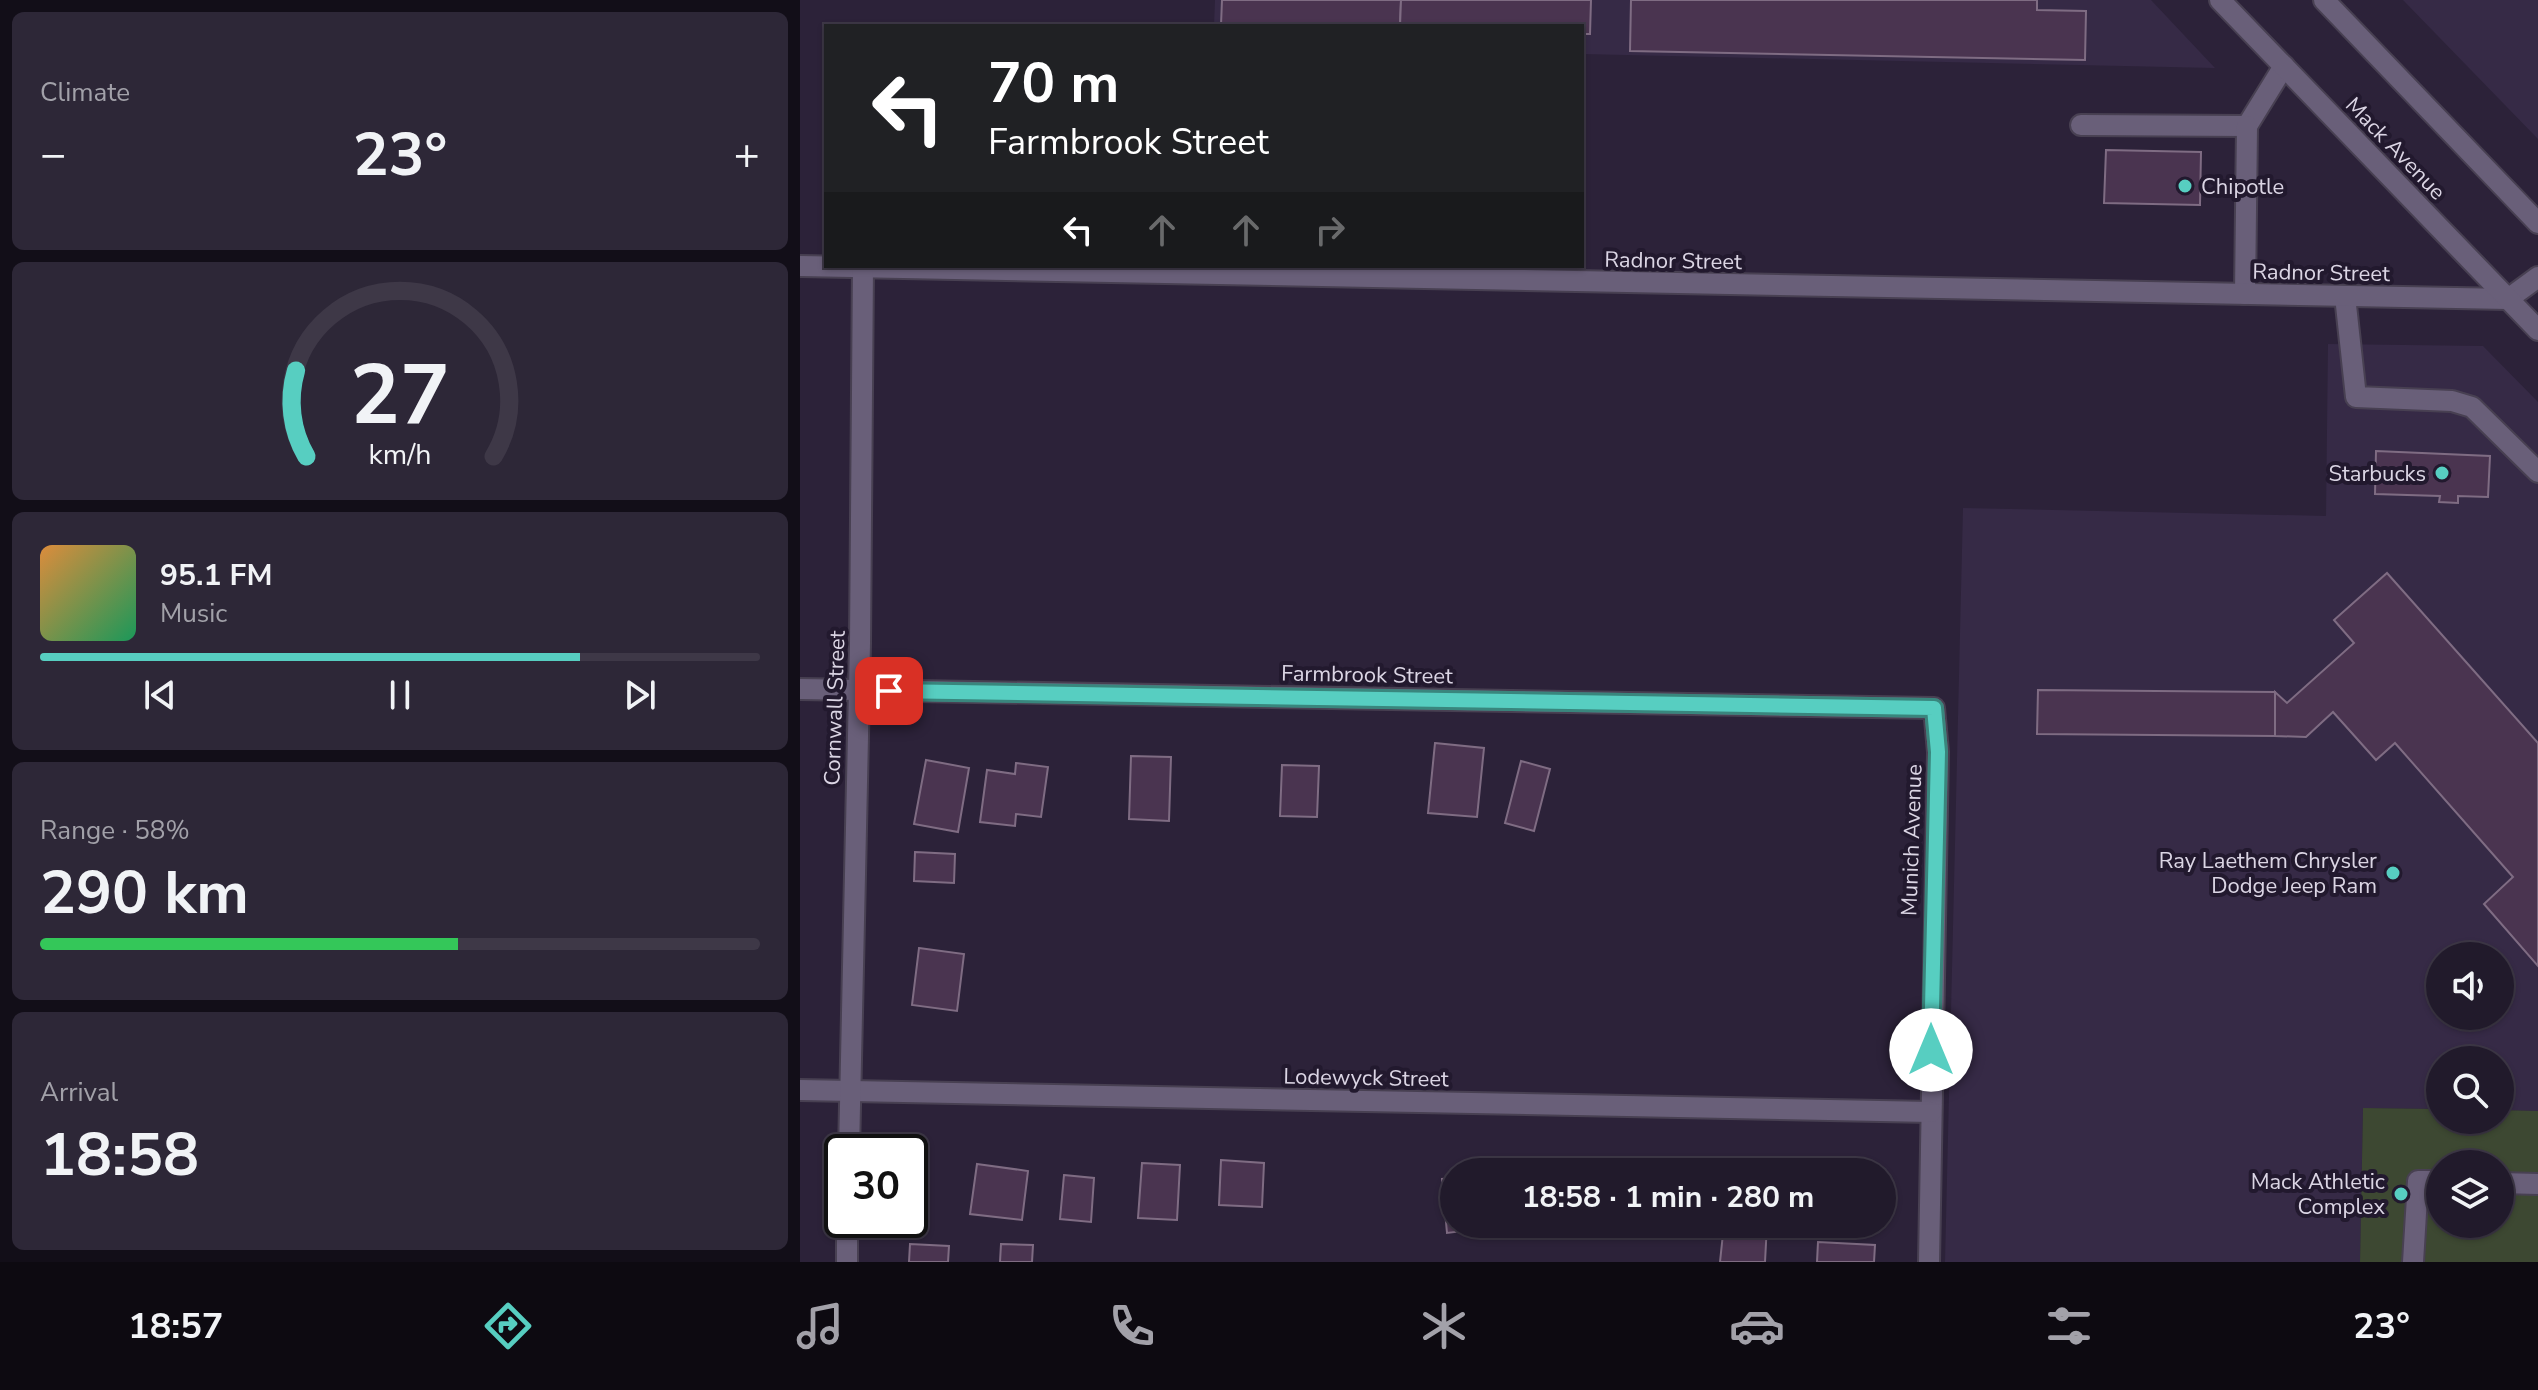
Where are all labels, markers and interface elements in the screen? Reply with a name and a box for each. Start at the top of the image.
text: 70 m [988,45,1119,122]
icon: left [856,56,960,160]
text: Climate [40,75,130,110]
street label: Mack Avenue [2339,91,2452,207]
text: 23° [353,114,447,196]
text: Farmbrook Street [988,118,1269,167]
text: − [40,125,66,185]
text: + [734,125,760,185]
place label: Chipotle [2201,172,2284,202]
marker: Chipotle [2176,177,2194,195]
icon: left [1056,208,1100,252]
icon: ahead [1140,208,1184,252]
icon: ahead [1224,208,1268,252]
icon: right [1308,208,1352,252]
street label: Radnor Street [1604,245,1742,277]
street label: Radnor Street [2252,257,2390,289]
text: 27 [350,339,450,452]
text: km/h [369,435,431,474]
place label: Starbucks [2329,459,2426,489]
marker: Starbucks [2433,464,2451,482]
text: 95.1 FM [160,555,272,596]
text: Music [160,596,227,631]
street label: Cornwall Street [817,630,853,786]
pin [855,657,923,725]
street label: Farmbrook Street [1281,659,1453,692]
icon: arrive [867,669,911,713]
icon: previous [138,673,182,717]
icon: pause [378,673,422,717]
icon: next [618,673,662,717]
street label: Munich Avenue [1894,764,1930,916]
text: Range · 58% [40,813,190,848]
place label: Ray Laethem Chrysler Dodge Jeep Ram [2159,846,2377,901]
text: 290 km [40,852,249,934]
marker: Ray Laethem Chrysler Dodge Jeep Ram [2384,864,2402,882]
map controls [2426,942,2514,1238]
button: sound [2426,942,2514,1030]
position arrow [1889,1008,1973,1092]
button: search [2426,1046,2514,1134]
street label: Lodewyck Street [1283,1062,1449,1094]
text: Arrival [40,1075,118,1110]
text: 18:58 [40,1114,199,1196]
speed limit sign: 30 [824,1134,928,1238]
button: layers [2426,1150,2514,1238]
place label: Mack Athletic Complex [2251,1167,2385,1222]
text: 18:58 · 1 min · 280 m [1522,1177,1814,1218]
marker: Mack Athletic Complex [2392,1185,2410,1203]
icon: directions [480,1298,536,1354]
icon: music [792,1298,848,1354]
icon: phone [1104,1298,1160,1354]
icon: climate [1416,1298,1472,1354]
icon: car [1729,1298,1785,1354]
icon: filters [2041,1298,2097,1354]
text: 18:57 [128,1302,223,1351]
text: 23° [2353,1302,2410,1351]

